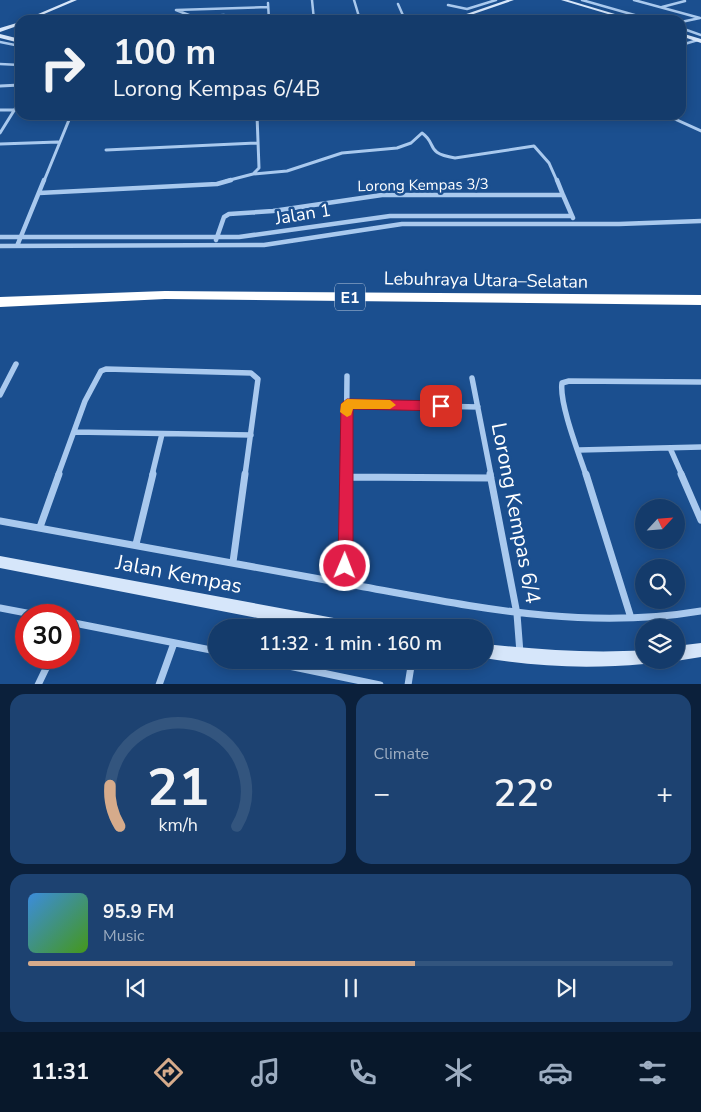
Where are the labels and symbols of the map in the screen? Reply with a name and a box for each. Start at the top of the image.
street label: Lorong Kempas 3/3 [357,174,489,196]
street label: Jalan 1 [273,198,332,230]
street label: Lebuhraya Utara–Selatan [384,266,588,294]
road number: E1 [335,284,365,310]
pin [420,385,462,427]
street label: Lorong Kempas 6/4 [485,420,547,606]
north arrow [635,499,685,549]
position arrow [318,539,370,591]
street label: Jalan Kempas [112,548,245,600]
speed limit sign: 30 [15,604,80,669]

